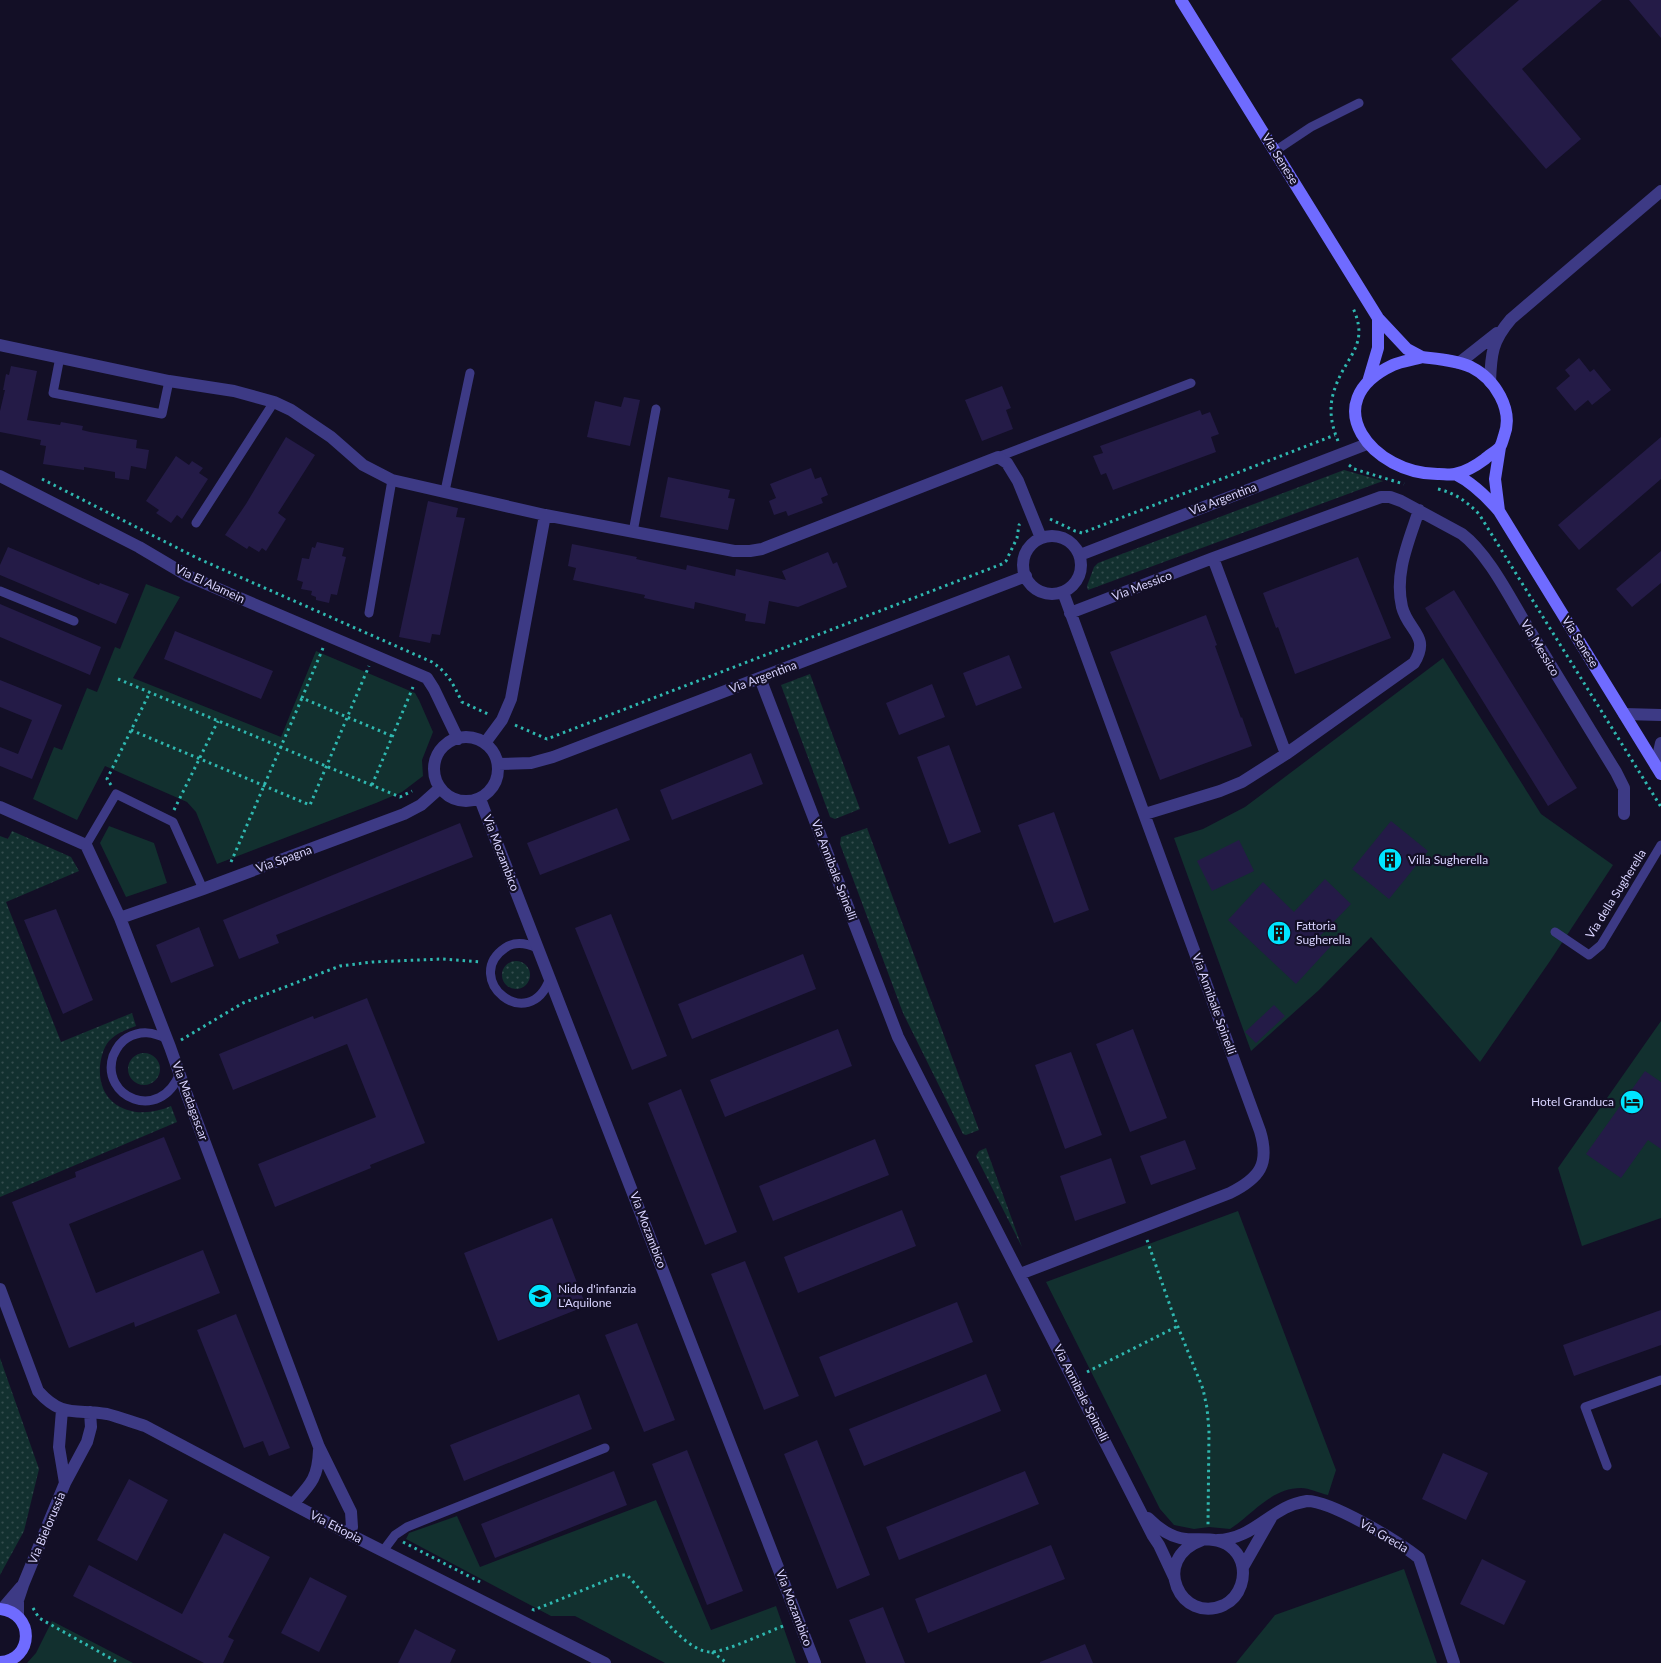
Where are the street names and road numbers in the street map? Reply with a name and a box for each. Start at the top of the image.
street label: Via Senese [1259,130,1302,187]
street label: Via Argentina [1187,479,1259,518]
street label: Via El Alamein [173,561,247,606]
street label: Via Messico [1110,567,1174,604]
street label: Via Senese [1559,613,1602,670]
street label: Via Messico [1518,617,1563,679]
street label: Via Argentina [727,657,799,696]
street label: Via Mozambico [480,812,523,893]
street label: Via Annibale Spinelli [808,817,861,922]
street label: Via Spagna [254,842,314,875]
street label: Via della Sugherella [1582,846,1649,941]
street label: Via Annibale Spinelli [1189,951,1240,1057]
street label: Via Madagascar [169,1059,212,1143]
street label: Via Mozambico [627,1189,670,1270]
street label: Via Annibale Spinelli [1051,1342,1112,1444]
street label: Via Bielorussia [25,1489,68,1566]
street label: Via Etiopia [308,1507,365,1546]
street label: Via Grecia [1357,1516,1411,1556]
street label: Via Mozambico [773,1567,816,1648]

